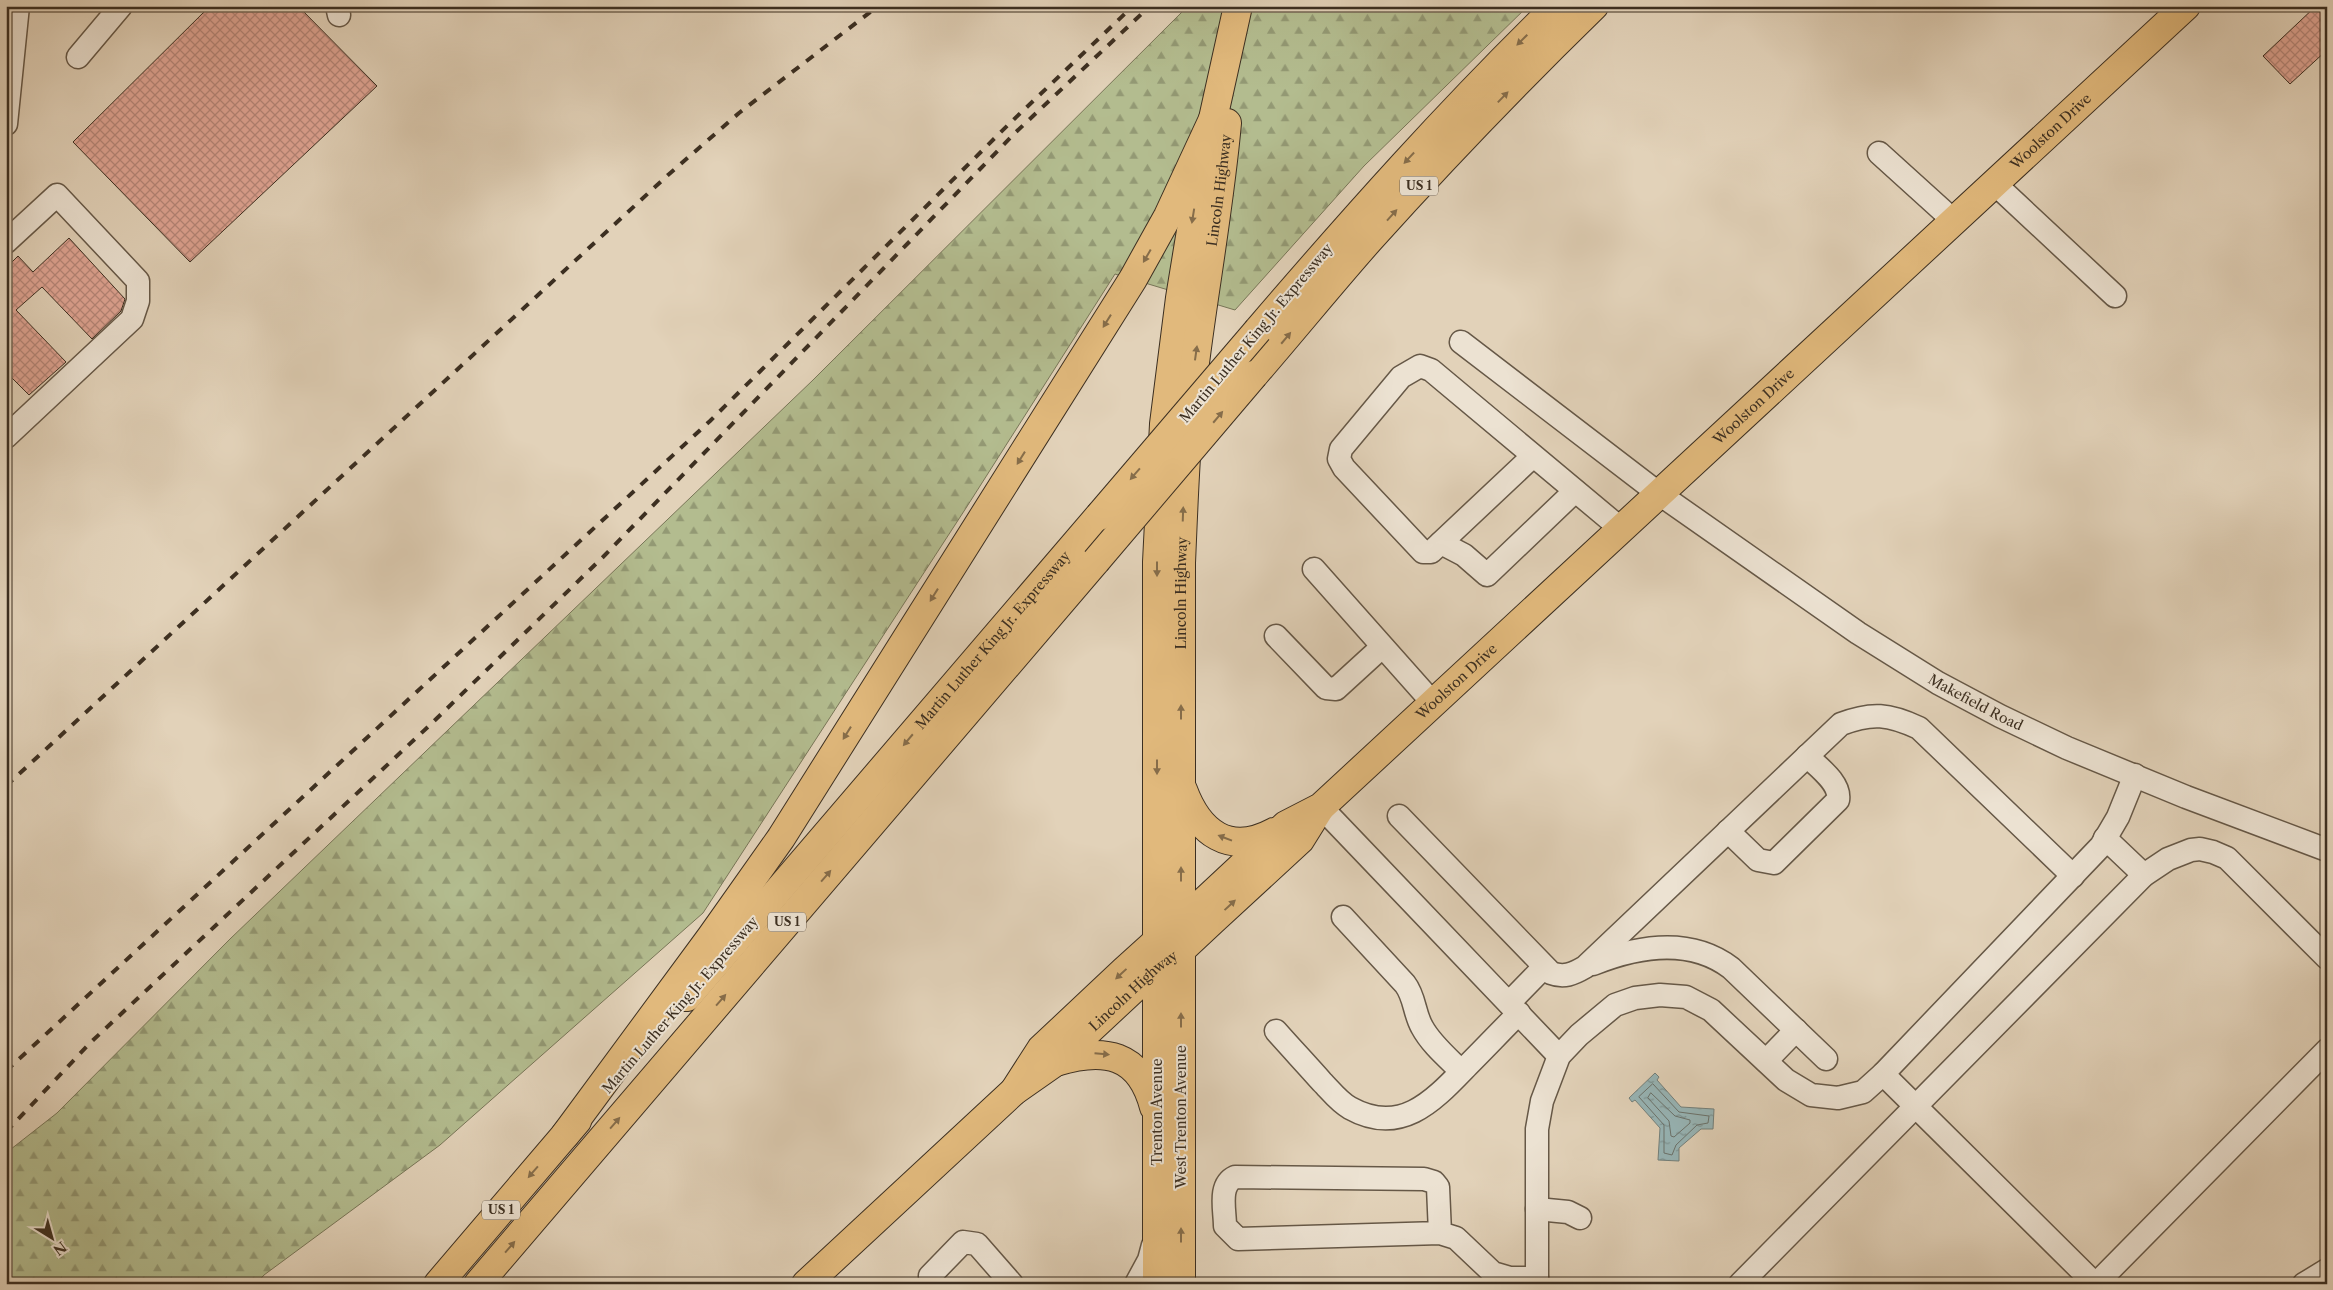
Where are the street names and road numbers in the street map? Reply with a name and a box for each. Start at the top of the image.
street label: Woolston Drive [2006,89,2095,174]
street label: Lincoln Highway [1203,133,1235,248]
road number: US 1 [1400,177,1438,196]
street label: Martin Luther King Jr. Expressway [1176,239,1337,426]
street label: Woolston Drive [1709,364,1798,449]
street label: Lincoln Highway [1172,536,1191,649]
street label: Martin Luther King Jr. Expressway [911,547,1074,733]
street label: Woolston Drive [1411,640,1501,724]
street label: Makefield Road [1925,670,2026,735]
road number: US 1 [768,912,806,932]
street label: Martin Luther King Jr. Expressway [598,913,762,1097]
street label: Lincoln Highway [1085,946,1181,1035]
street label: West Trenton Avenue [1172,1045,1190,1190]
street label: Trenton Avenue [1148,1058,1166,1166]
road number: US 1 [482,1200,520,1220]

